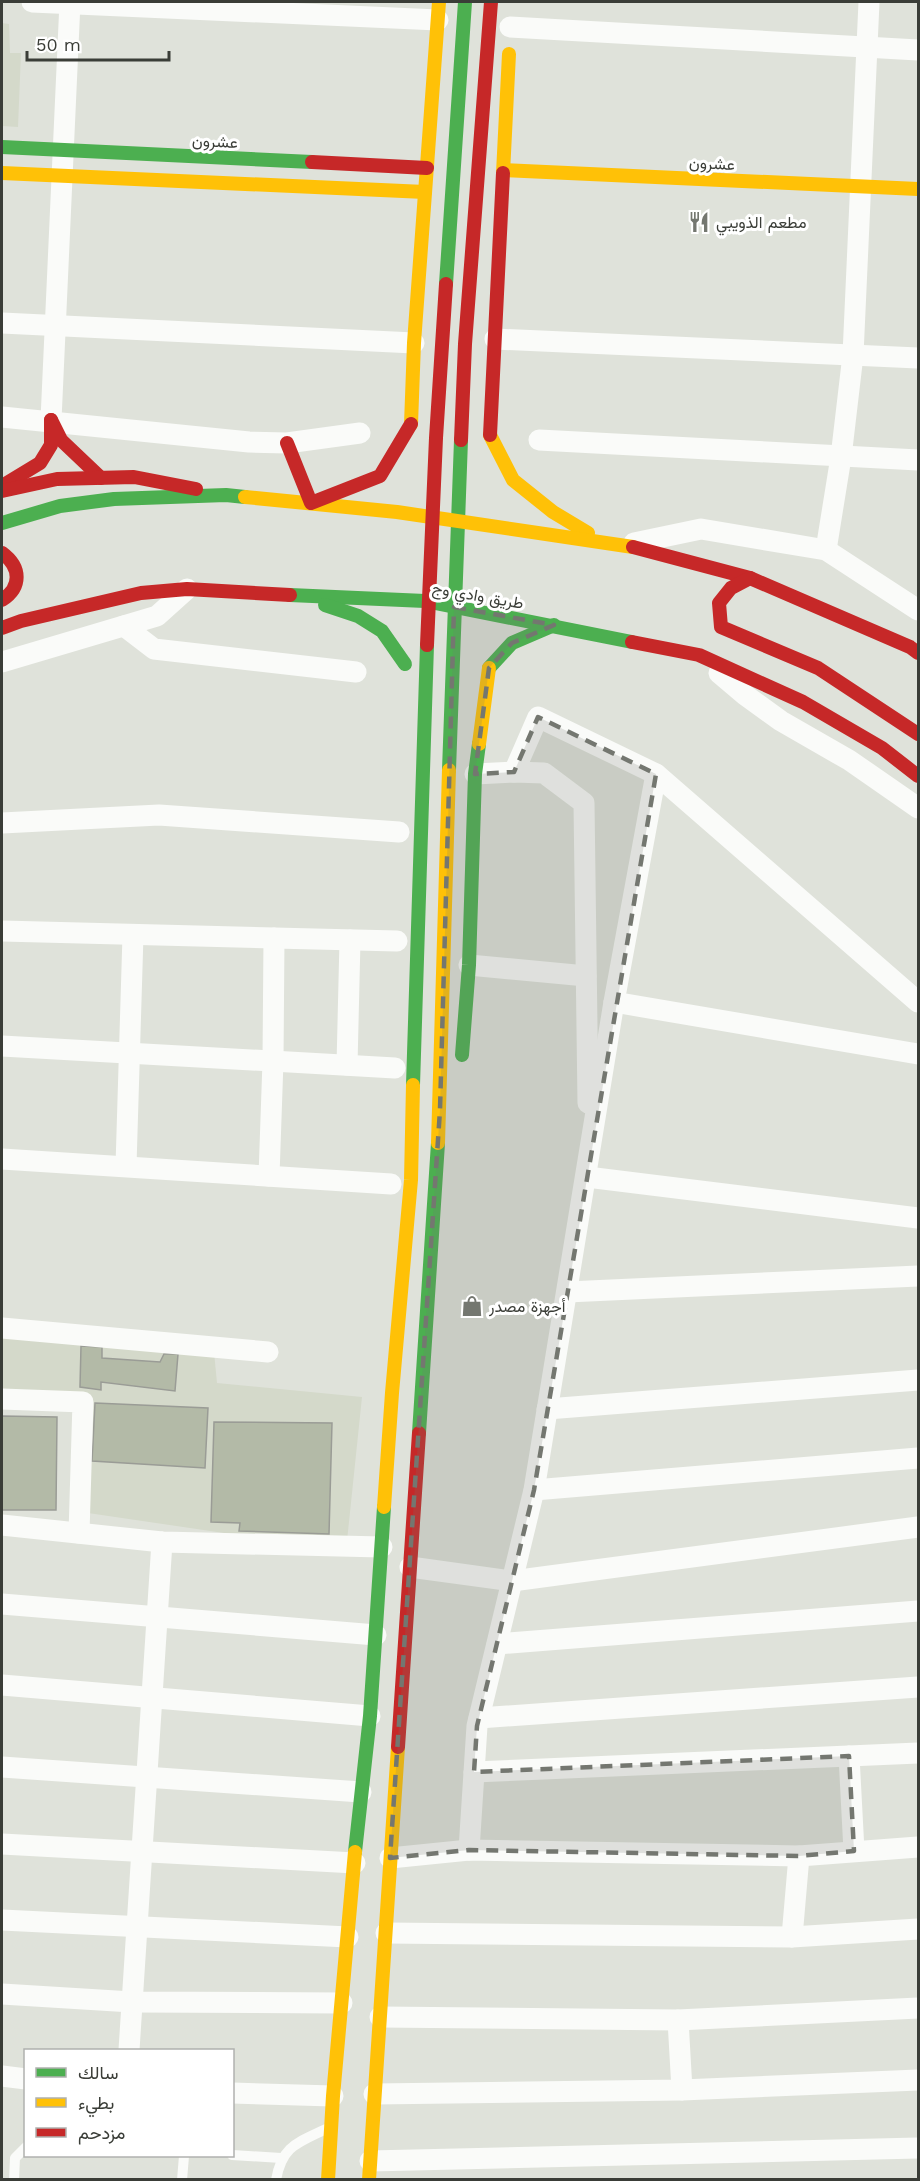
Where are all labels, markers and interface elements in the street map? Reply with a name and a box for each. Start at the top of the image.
scale bar [27,24,170,62]
text: 50 m [36,34,81,55]
street label: عشرون [192,131,238,153]
street label: عشرون [689,153,735,175]
restaurant icon: مطعم الذويبي [687,210,711,234]
place label: مطعم الذويبي [716,213,806,236]
street label: طريق وادي وج [430,578,525,617]
shop icon: أجهزة مصدر [460,1294,484,1318]
place label: أجهزة مصدر [488,1297,566,1317]
legend [24,2049,234,2157]
text: سالك [78,2062,118,2083]
text: بطيء [78,2092,114,2118]
text: مزدحم [78,2122,125,2145]

